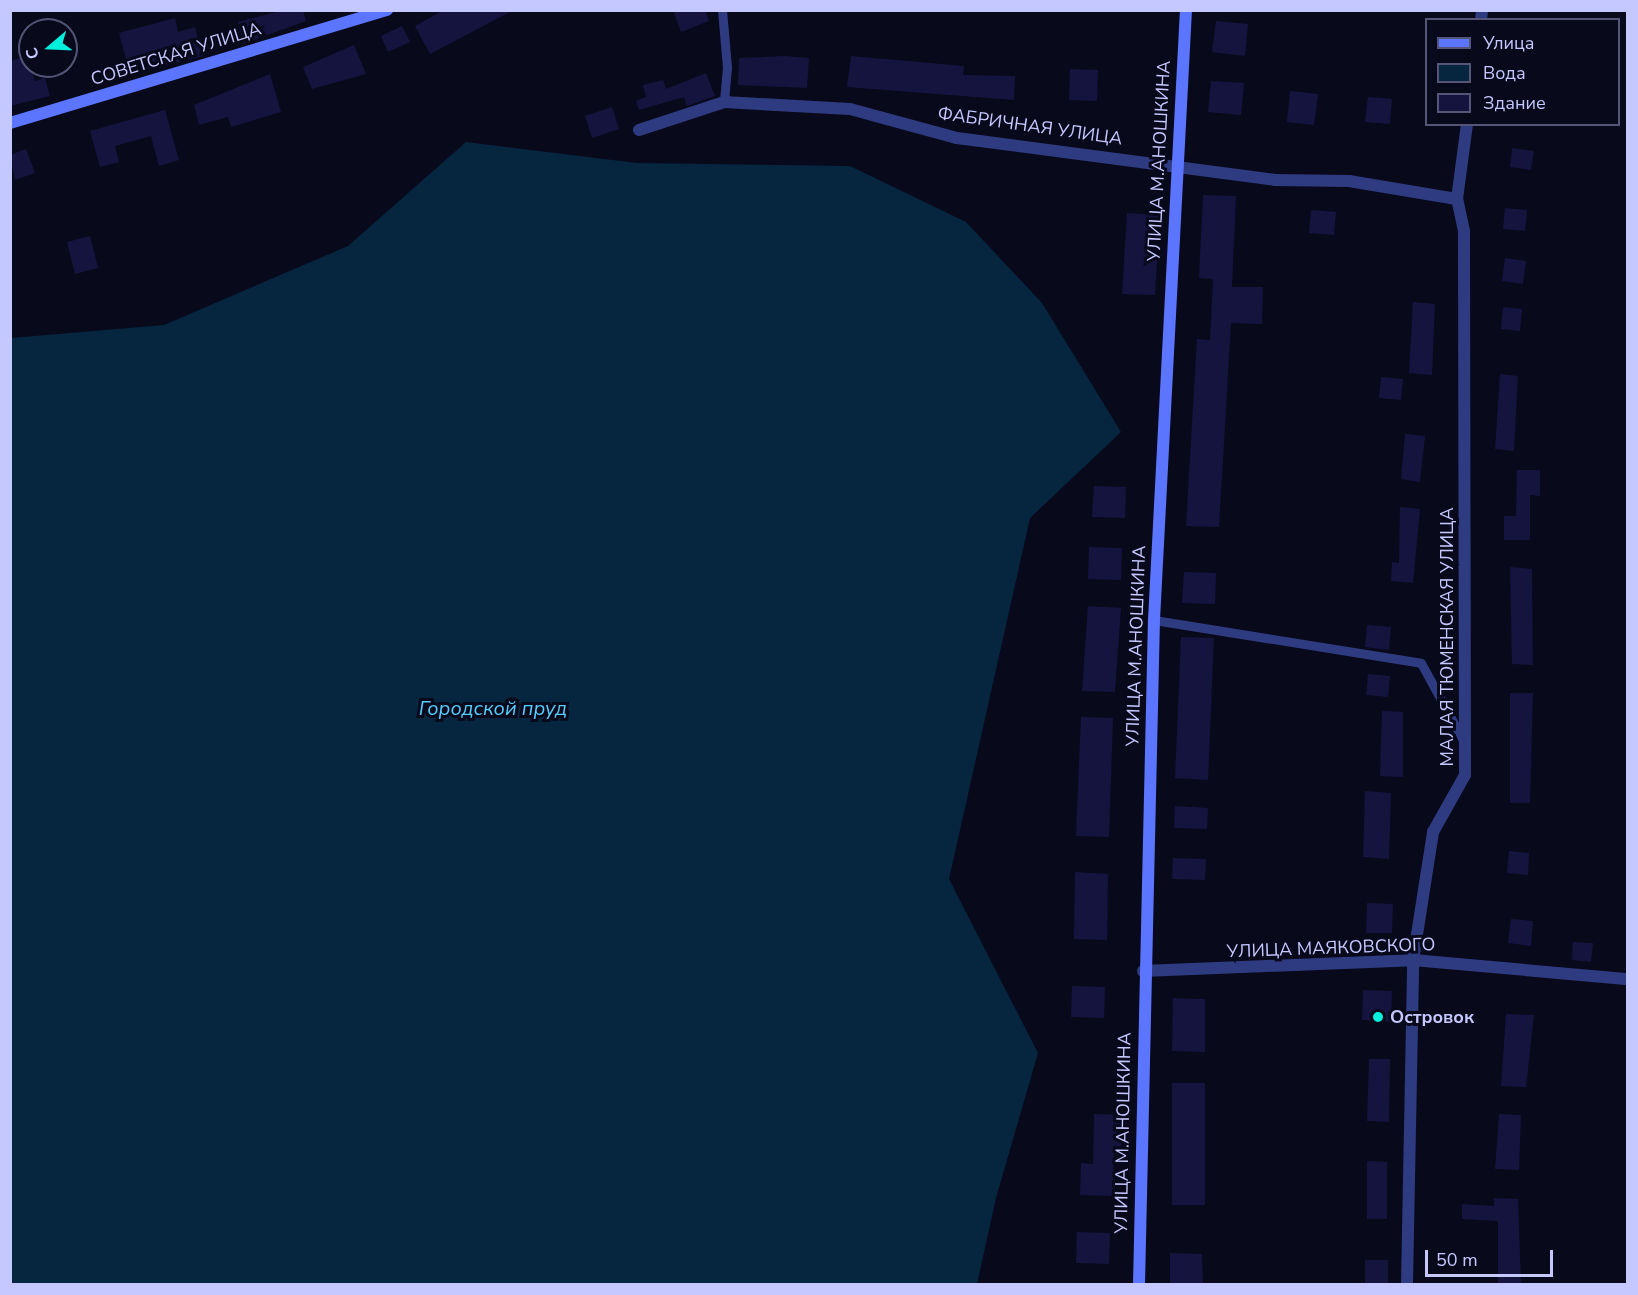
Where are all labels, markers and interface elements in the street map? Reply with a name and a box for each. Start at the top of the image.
north arrow [18,18,78,78]
street label: СОВЕТСКАЯ УЛИЦА [88,18,264,90]
legend [1425,18,1620,126]
text: Улица [1483,31,1534,55]
text: С [21,44,45,62]
street label: УЛИЦА М.АНОШКИНА [1143,60,1175,262]
text: Вода [1483,61,1526,85]
text: Здание [1483,91,1546,115]
street label: ФАБРИЧНАЯ УЛИЦА [936,102,1124,150]
street label: МАЛАЯ ТЮМЕНСКАЯ УЛИЦА [1436,507,1458,767]
street label: УЛИЦА М.АНОШКИНА [1122,545,1150,747]
water label: Городской пруд [419,696,567,720]
street label: УЛИЦА МАЯКОВСКОГО [1226,934,1436,962]
place label: Островок [1390,1006,1474,1028]
marker: Островок [1371,1010,1385,1024]
street label: УЛИЦА М.АНОШКИНА [1110,1032,1136,1234]
scale bar [1428,1238,1556,1276]
text: 50 m [1436,1248,1478,1272]

